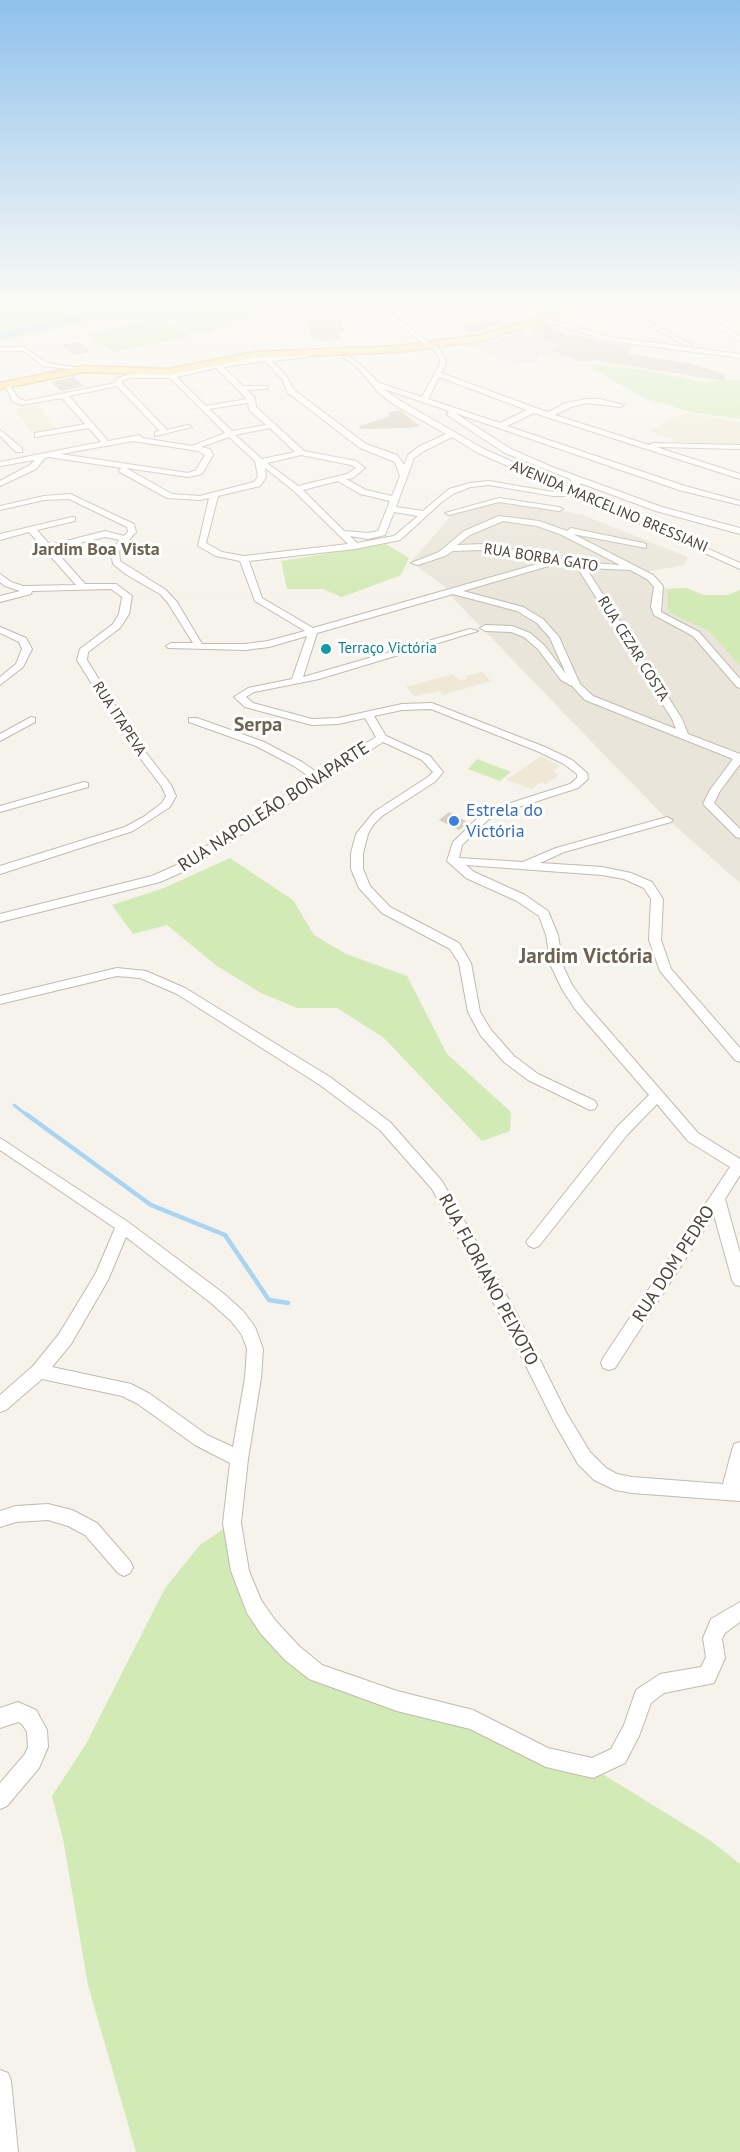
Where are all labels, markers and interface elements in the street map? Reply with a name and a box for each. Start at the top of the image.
street label: AVENIDA MARCELINO BRESSIANI [508,457,710,557]
district label: Jardim Boa Vista [32,539,160,561]
street label: RUA BORBA GATO [482,540,600,576]
street label: RUA CEZAR COSTA [594,593,672,705]
place label: Terraço Victória [338,640,437,658]
marker: Terraço Victória [319,642,333,656]
street label: RUA ITAPEVA [88,678,150,760]
district label: Serpa [234,713,282,737]
street label: RUA NAPOLEÃO BONAPARTE [175,737,373,877]
place label: Estrela do Victória [466,800,543,842]
marker: Estrela do Victória [447,814,461,828]
district label: Jardim Victória [519,944,653,970]
street label: RUA FLORIANO PEIXOTO [434,1190,542,1370]
street label: RUA DOM PEDRO [628,1202,720,1326]

